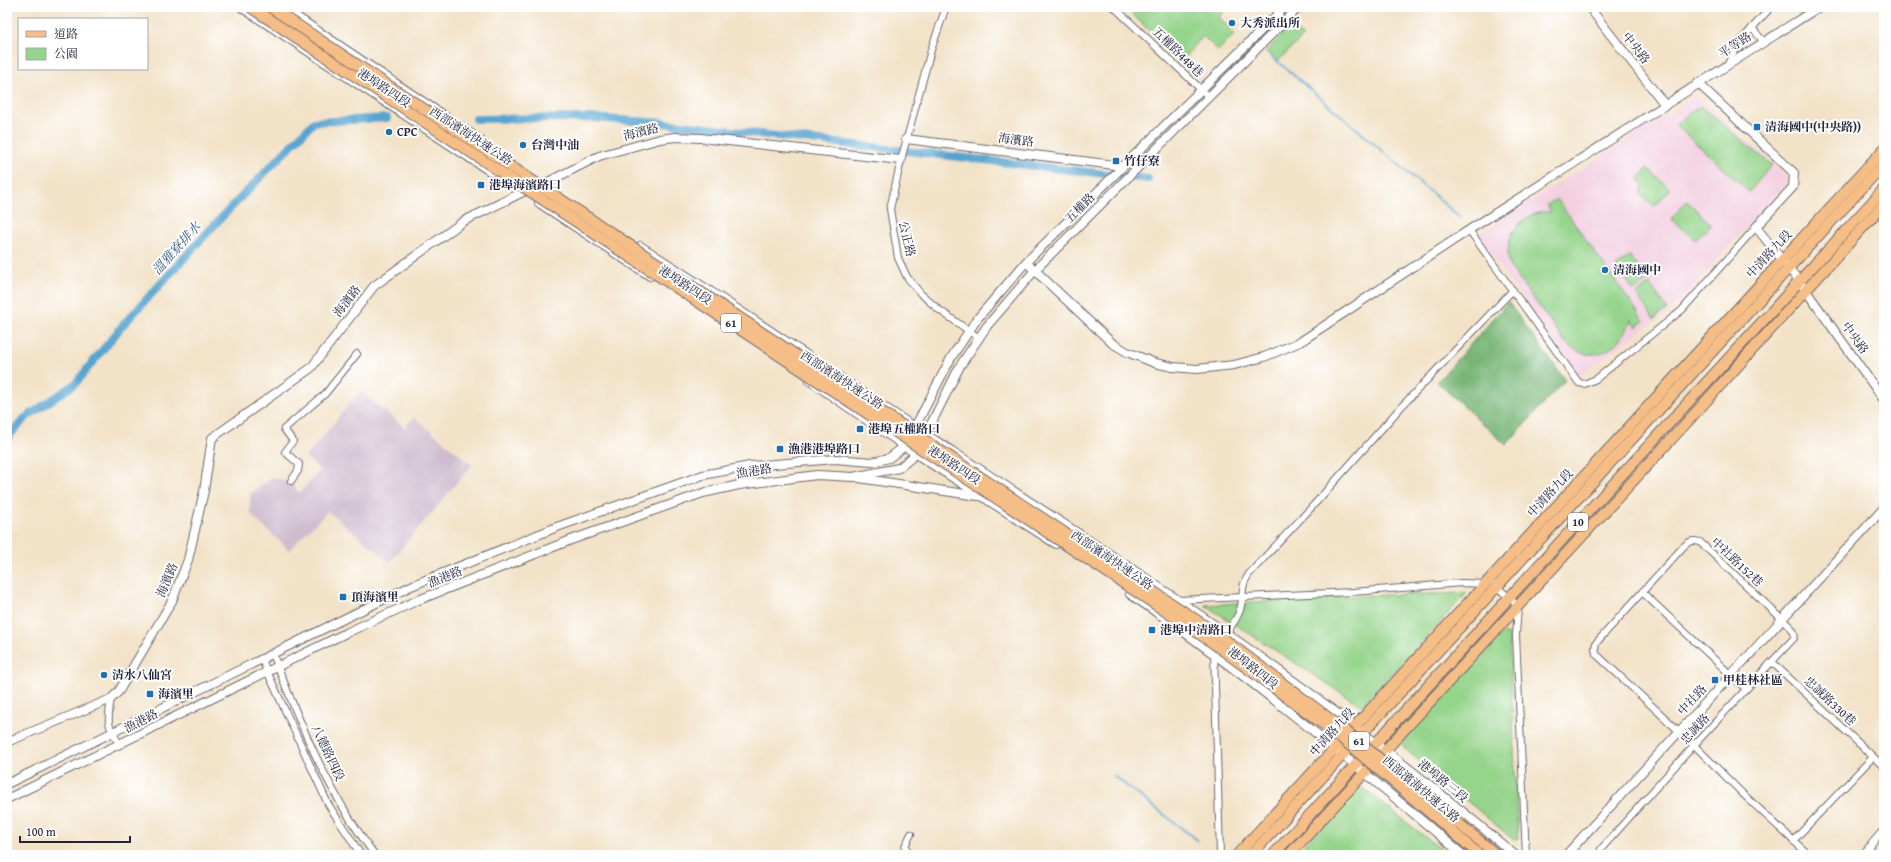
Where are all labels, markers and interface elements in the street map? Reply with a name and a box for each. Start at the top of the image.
place label: 大秀派出所 [1240,14,1300,31]
legend [18,18,148,70]
marker: 大秀派出所 [1227,18,1237,28]
street label: 五權路448巷 [1149,23,1208,80]
text: 道路 [54,25,78,42]
street label: 中央路 [1619,28,1654,67]
street label: 平等路 [1715,28,1754,62]
text: 公園 [54,45,78,62]
street label: 港埠路四段 [354,64,414,111]
street label: 西部濱海快速公路 [426,102,516,169]
place label: 清海國中(中央路)) [1765,118,1861,135]
street label: 海濱路 [621,119,660,144]
marker: 清海國中(中央路)) [1752,122,1762,132]
place label: CPC [397,123,418,140]
marker: CPC [384,127,394,137]
street label: 海濱路 [997,129,1035,150]
place label: 台灣中油 [531,136,579,153]
marker: 台灣中油 [518,140,528,150]
place label: 竹仔寮 [1124,152,1160,169]
marker: 竹仔寮 [1111,156,1121,166]
place label: 港埠海濱路口 [489,176,561,193]
marker: 港埠海濱路口 [476,180,486,190]
street label: 五權路 [1061,189,1098,226]
water label: 溫雅寮排水 [148,216,207,279]
street label: 公正路 [895,219,920,258]
street label: 中清路九段 [1742,226,1795,281]
street label: 港埠路四段 [655,261,715,308]
place label: 清海國中 [1613,261,1661,278]
marker: 清海國中 [1600,265,1610,275]
street label: 海濱路 [329,281,364,320]
road number: 61 [721,314,741,332]
street label: 中央路 [1838,318,1873,357]
street label: 西部濱海快速公路 [797,346,887,413]
place label: 港埠五權路口 [868,420,940,437]
marker: 港埠五權路口 [855,424,865,434]
place label: 漁港港埠路口 [788,440,860,457]
street label: 港埠路四段 [924,441,984,488]
marker: 漁港港埠路口 [775,444,785,454]
street label: 漁港路 [735,459,773,482]
street label: 中清路九段 [1523,465,1576,520]
road number: 10 [1568,513,1588,531]
street label: 西部濱海快速公路 [1068,526,1157,593]
street label: 中社路152巷 [1708,533,1767,590]
street label: 海濱路 [152,560,181,600]
street label: 漁港路 [425,562,465,591]
place label: 頂海濱里 [351,588,399,605]
marker: 頂海濱里 [338,592,348,602]
place label: 港埠中清路口 [1160,621,1232,638]
marker: 港埠中清路口 [1147,625,1157,635]
street label: 港埠路四段 [1224,642,1282,693]
place label: 清水八仙宮 [112,666,172,683]
marker: 清水八仙宮 [99,670,109,680]
place label: 甲桂林社區 [1723,671,1783,688]
street label: 忠誠路330巷 [1801,672,1860,729]
marker: 甲桂林社區 [1710,675,1720,685]
street label: 中社路 [1673,681,1710,719]
place label: 海濱里 [158,685,194,702]
marker: 海濱里 [145,689,155,699]
street label: 中清路九段 [1305,704,1358,760]
street label: 漁港路 [121,705,161,736]
street label: 忠誠路 [1676,710,1713,748]
street label: 八德路四段 [308,722,349,784]
road number: 61 [1349,732,1369,750]
street label: 西部濱海快速公路 [1379,751,1464,826]
street label: 港埠路三段 [1415,755,1472,806]
scale bar [20,818,130,844]
text: 100 m [26,823,56,840]

